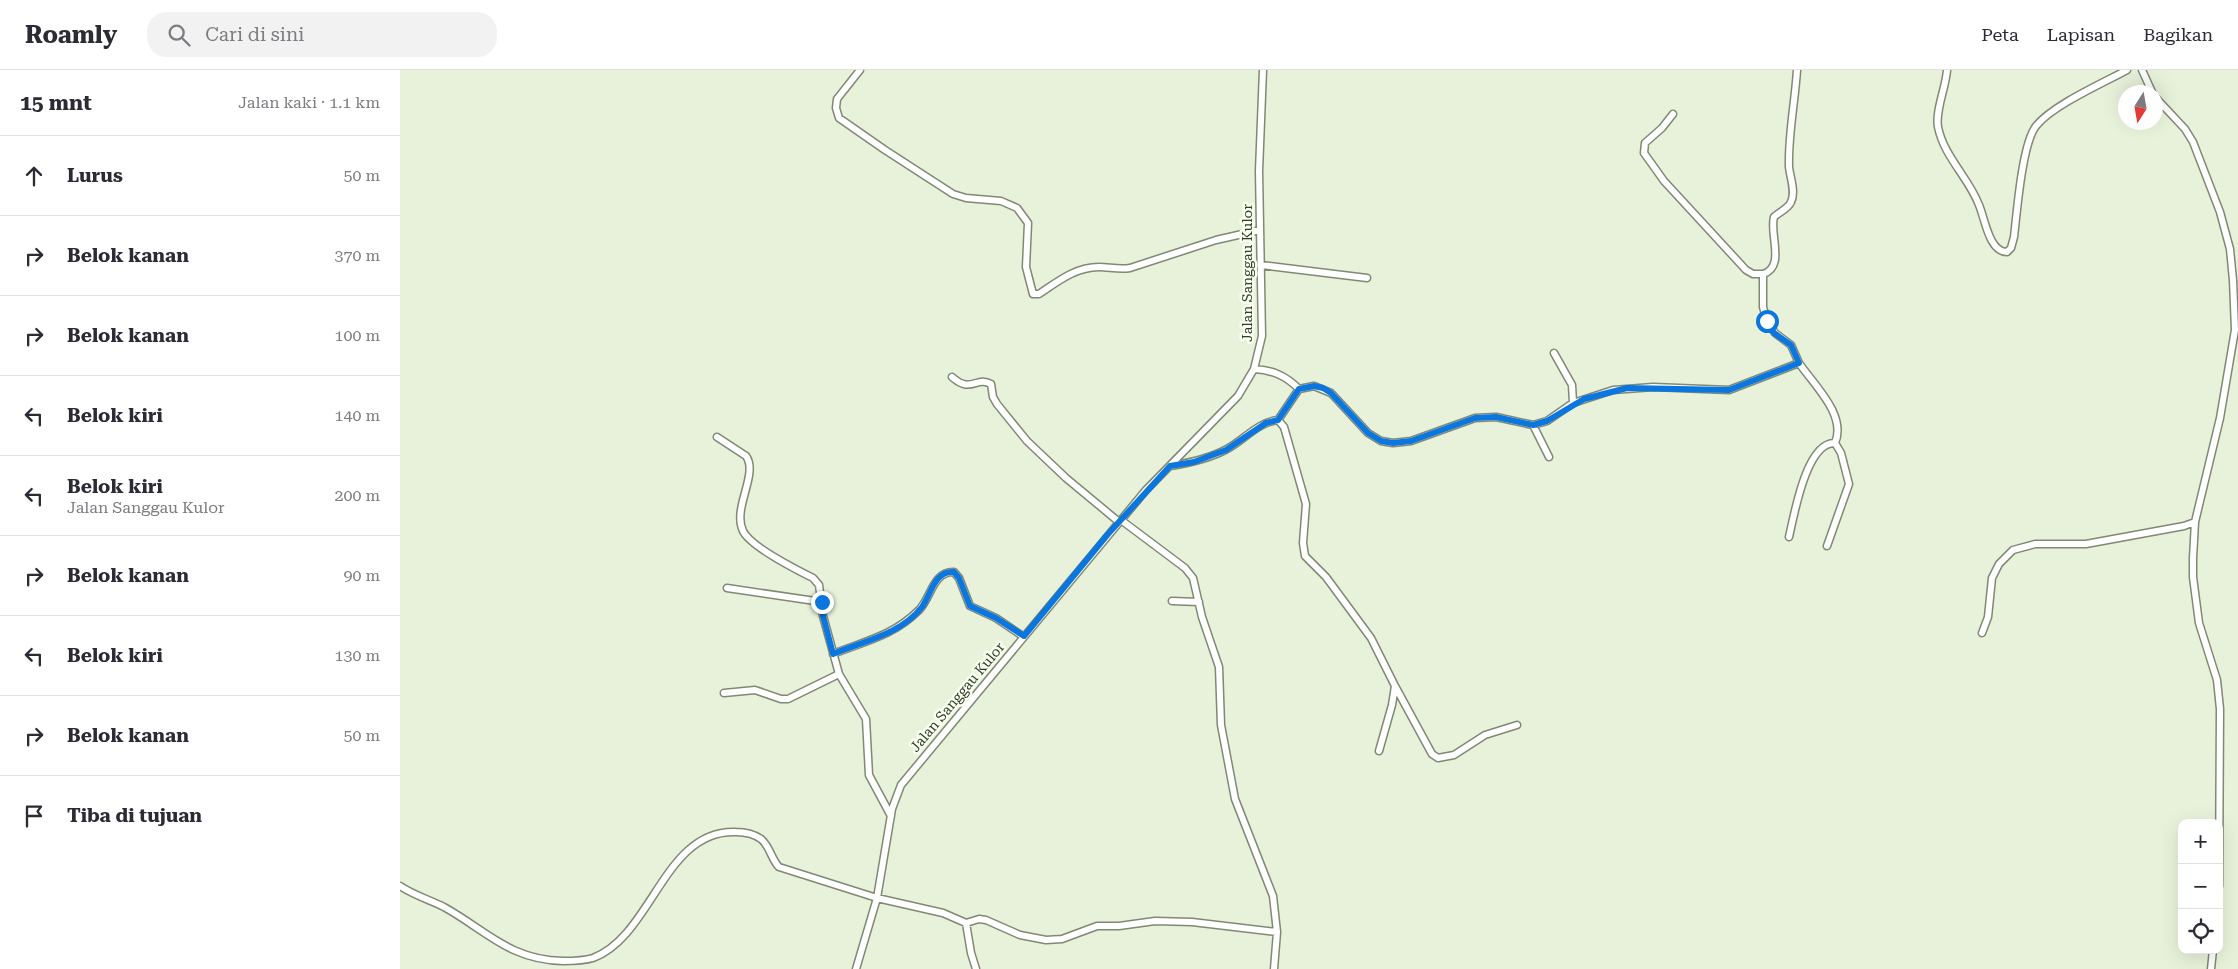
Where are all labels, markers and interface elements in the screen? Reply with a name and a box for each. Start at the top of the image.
search box [147,12,497,57]
text: Roamly [25,21,117,49]
icon: search [165,21,193,49]
text: Cari di sini [205,23,304,46]
text: Peta [1981,24,2019,45]
text: Lapisan [2047,24,2115,45]
text: Bagikan [2143,24,2213,45]
north arrow [2118,85,2163,130]
text: 15 mnt [20,91,92,115]
text: Jalan kaki · 1.1 km [238,93,380,112]
icon: ahead [20,162,48,190]
text: Lurus [67,164,123,187]
text: 50 m [343,166,380,185]
street label: Jalan Sanggau Kulor [1239,204,1255,342]
icon: right [20,242,48,270]
text: Belok kanan [67,244,189,267]
text: 370 m [334,246,380,265]
route start [1756,310,1779,333]
icon: right [20,322,48,350]
text: Belok kanan [67,324,189,347]
text: 100 m [334,326,380,345]
icon: left [20,402,48,430]
text: Belok kiri [67,404,163,427]
text: 140 m [334,406,380,425]
text: Belok kiri [67,475,163,498]
icon: left [20,482,48,510]
text: 200 m [334,486,380,505]
text: Jalan Sanggau Kulor [67,498,225,517]
icon: right [20,562,48,590]
text: Belok kanan [67,564,189,587]
text: 90 m [343,566,380,585]
route end [811,591,834,614]
street label: Jalan Sanggau Kulor [907,639,1008,755]
icon: left [20,642,48,670]
text: Belok kiri [67,644,163,667]
text: 130 m [334,646,380,665]
icon: right [20,722,48,750]
text: Belok kanan [67,724,189,747]
text: 50 m [343,726,380,745]
icon: arrive [20,802,48,830]
text: Tiba di tujuan [67,804,202,827]
map controls [2178,819,2223,954]
button: + [2178,819,2223,864]
button: − [2178,864,2223,909]
button: locate [2178,909,2223,954]

